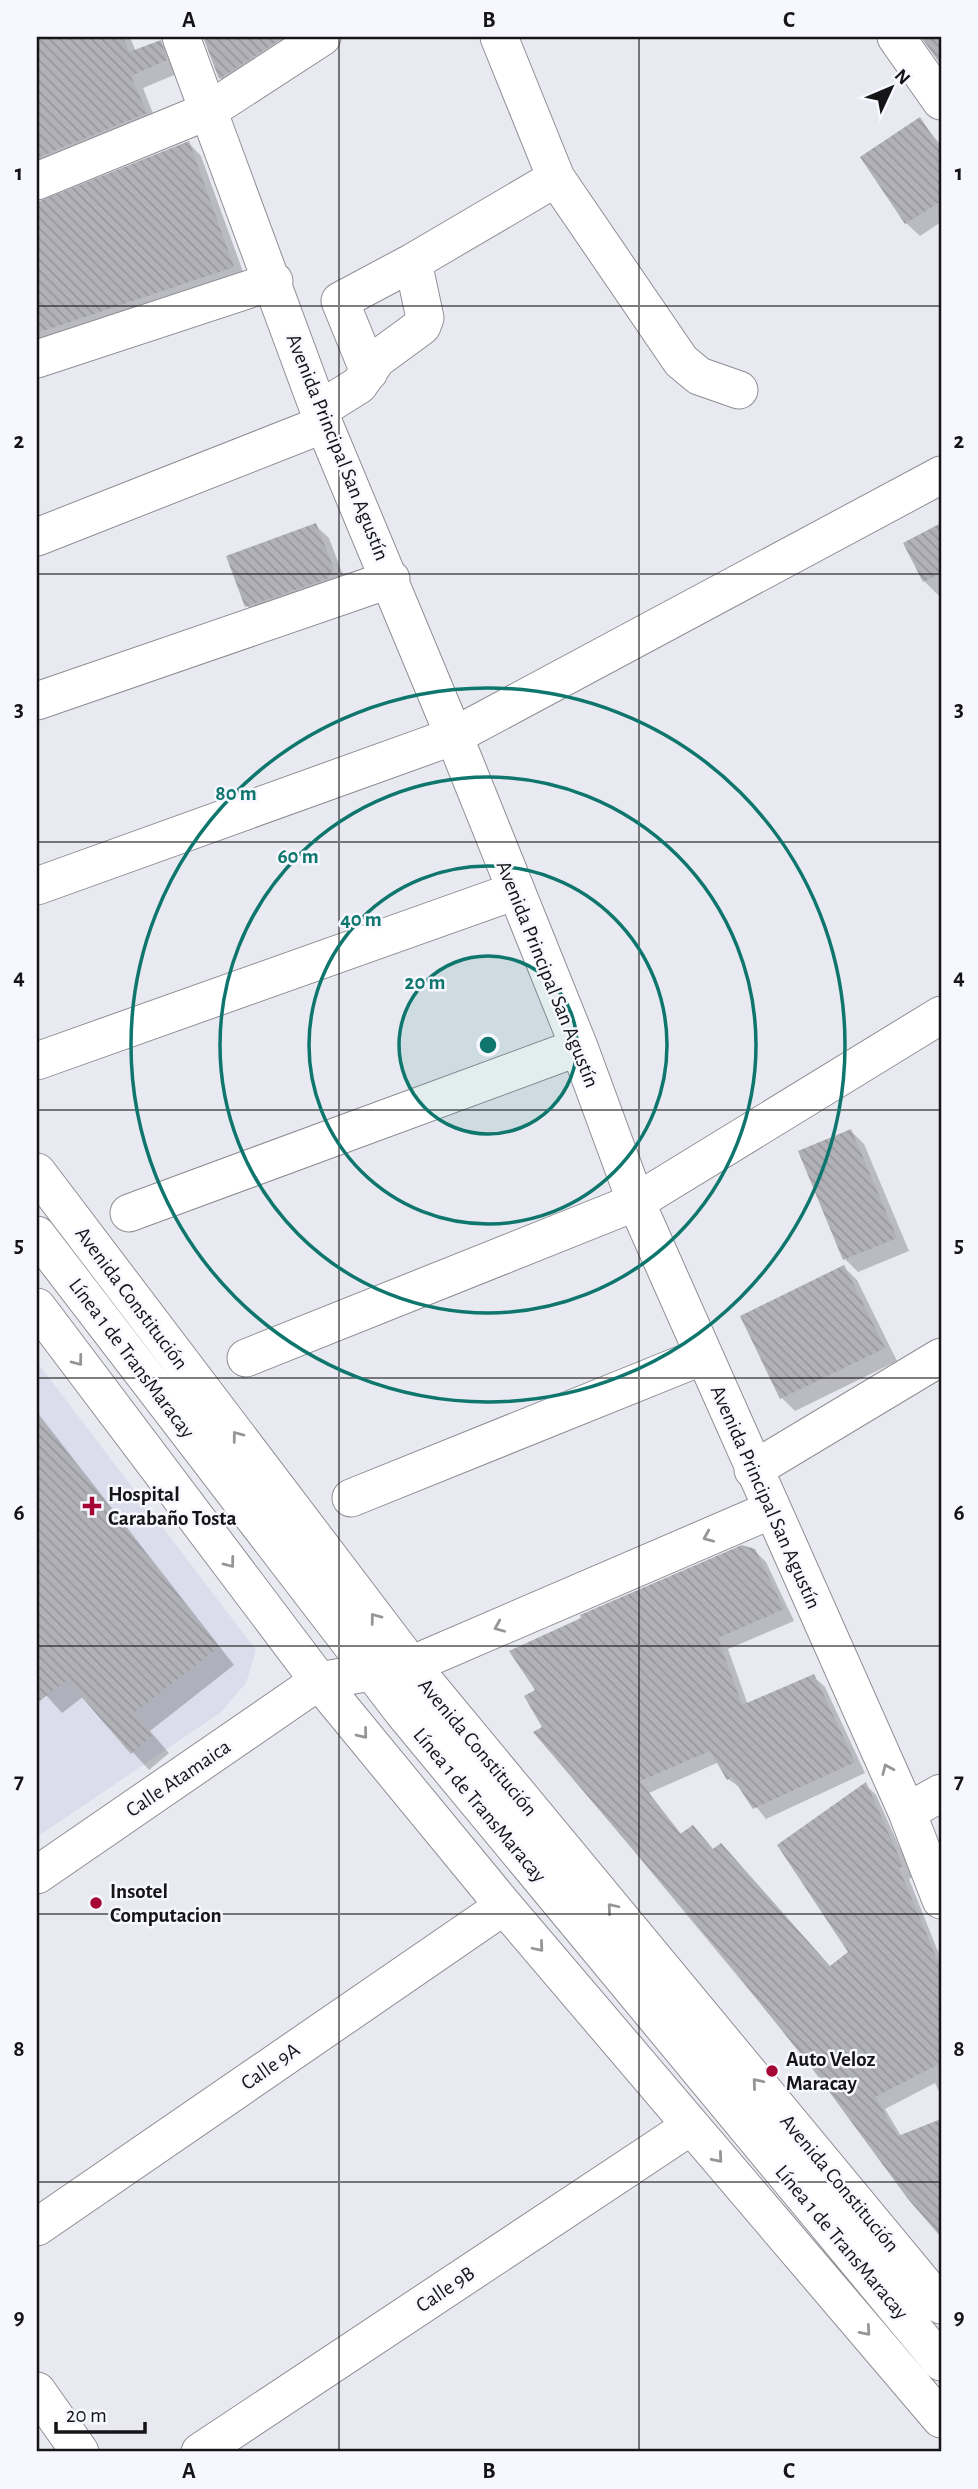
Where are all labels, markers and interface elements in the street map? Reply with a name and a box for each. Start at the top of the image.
text: A [182,9,196,32]
text: B [482,9,496,32]
text: C [783,9,795,32]
north arrow [856,52,926,122]
text: N [891,66,914,89]
text: 1 [15,162,23,185]
text: 1 [955,162,963,185]
street label: Avenida Principal San Agustín [282,331,393,563]
text: 2 [14,430,25,453]
text: 2 [954,430,965,453]
text: 3 [14,698,24,721]
text: 3 [954,698,964,721]
text: 80 m [215,783,257,804]
text: 60 m [277,846,319,867]
street label: Avenida Principal San Agustín [492,858,603,1090]
text: 40 m [340,909,382,930]
text: 4 [13,966,25,989]
text: 4 [953,966,965,989]
text: 20 m [405,972,445,993]
centre of rings [476,1033,500,1057]
street label: Avenida Constitución [71,1223,192,1373]
text: 5 [14,1234,24,1257]
text: 5 [954,1234,964,1257]
street label: Línea 1 de TransMaracay [65,1274,198,1442]
one-way arrow [69,1354,82,1366]
street label: Avenida Principal San Agustín [707,1382,824,1612]
one-way arrow [233,1432,246,1444]
place label: Hospital Carabaño Tosta [108,1484,237,1529]
marker: Hospital Carabaño Tosta [82,1496,102,1516]
text: 6 [13,1502,25,1525]
text: 6 [953,1502,965,1525]
one-way arrow [703,1529,715,1543]
one-way arrow [221,1555,234,1567]
one-way arrow [370,1613,383,1625]
one-way arrow [494,1619,506,1633]
street label: Avenida Constitución [414,1675,541,1820]
street label: Línea 1 de TransMaracay [409,1724,550,1886]
one-way arrow [354,1727,367,1739]
street label: Calle Atamaica [122,1736,235,1821]
one-way arrow [881,1764,895,1776]
text: 7 [14,1770,24,1793]
text: 7 [954,1770,964,1793]
place label: Insotel Computacion [110,1881,222,1926]
marker: Insotel Computacion [88,1895,104,1911]
one-way arrow [608,1903,620,1916]
one-way arrow [531,1939,543,1952]
text: 8 [13,2038,25,2061]
text: 8 [953,2038,965,2061]
street label: Calle 9A [237,2039,303,2094]
place label: Auto Veloz Maracay [786,2049,876,2094]
marker: Auto Veloz Maracay [764,2063,780,2079]
one-way arrow [753,2078,765,2091]
street label: Avenida Constitución [776,2111,903,2256]
one-way arrow [710,2149,722,2162]
street label: Línea 1 de TransMaracay [771,2161,912,2323]
street label: Calle 9B [412,2262,478,2316]
text: 9 [13,2306,25,2329]
text: 9 [953,2306,965,2329]
one-way arrow [858,2322,870,2335]
scale bar [56,2391,145,2435]
text: 20 m [66,2405,107,2426]
text: A [182,2460,196,2483]
text: B [482,2460,496,2483]
text: C [783,2460,795,2483]

